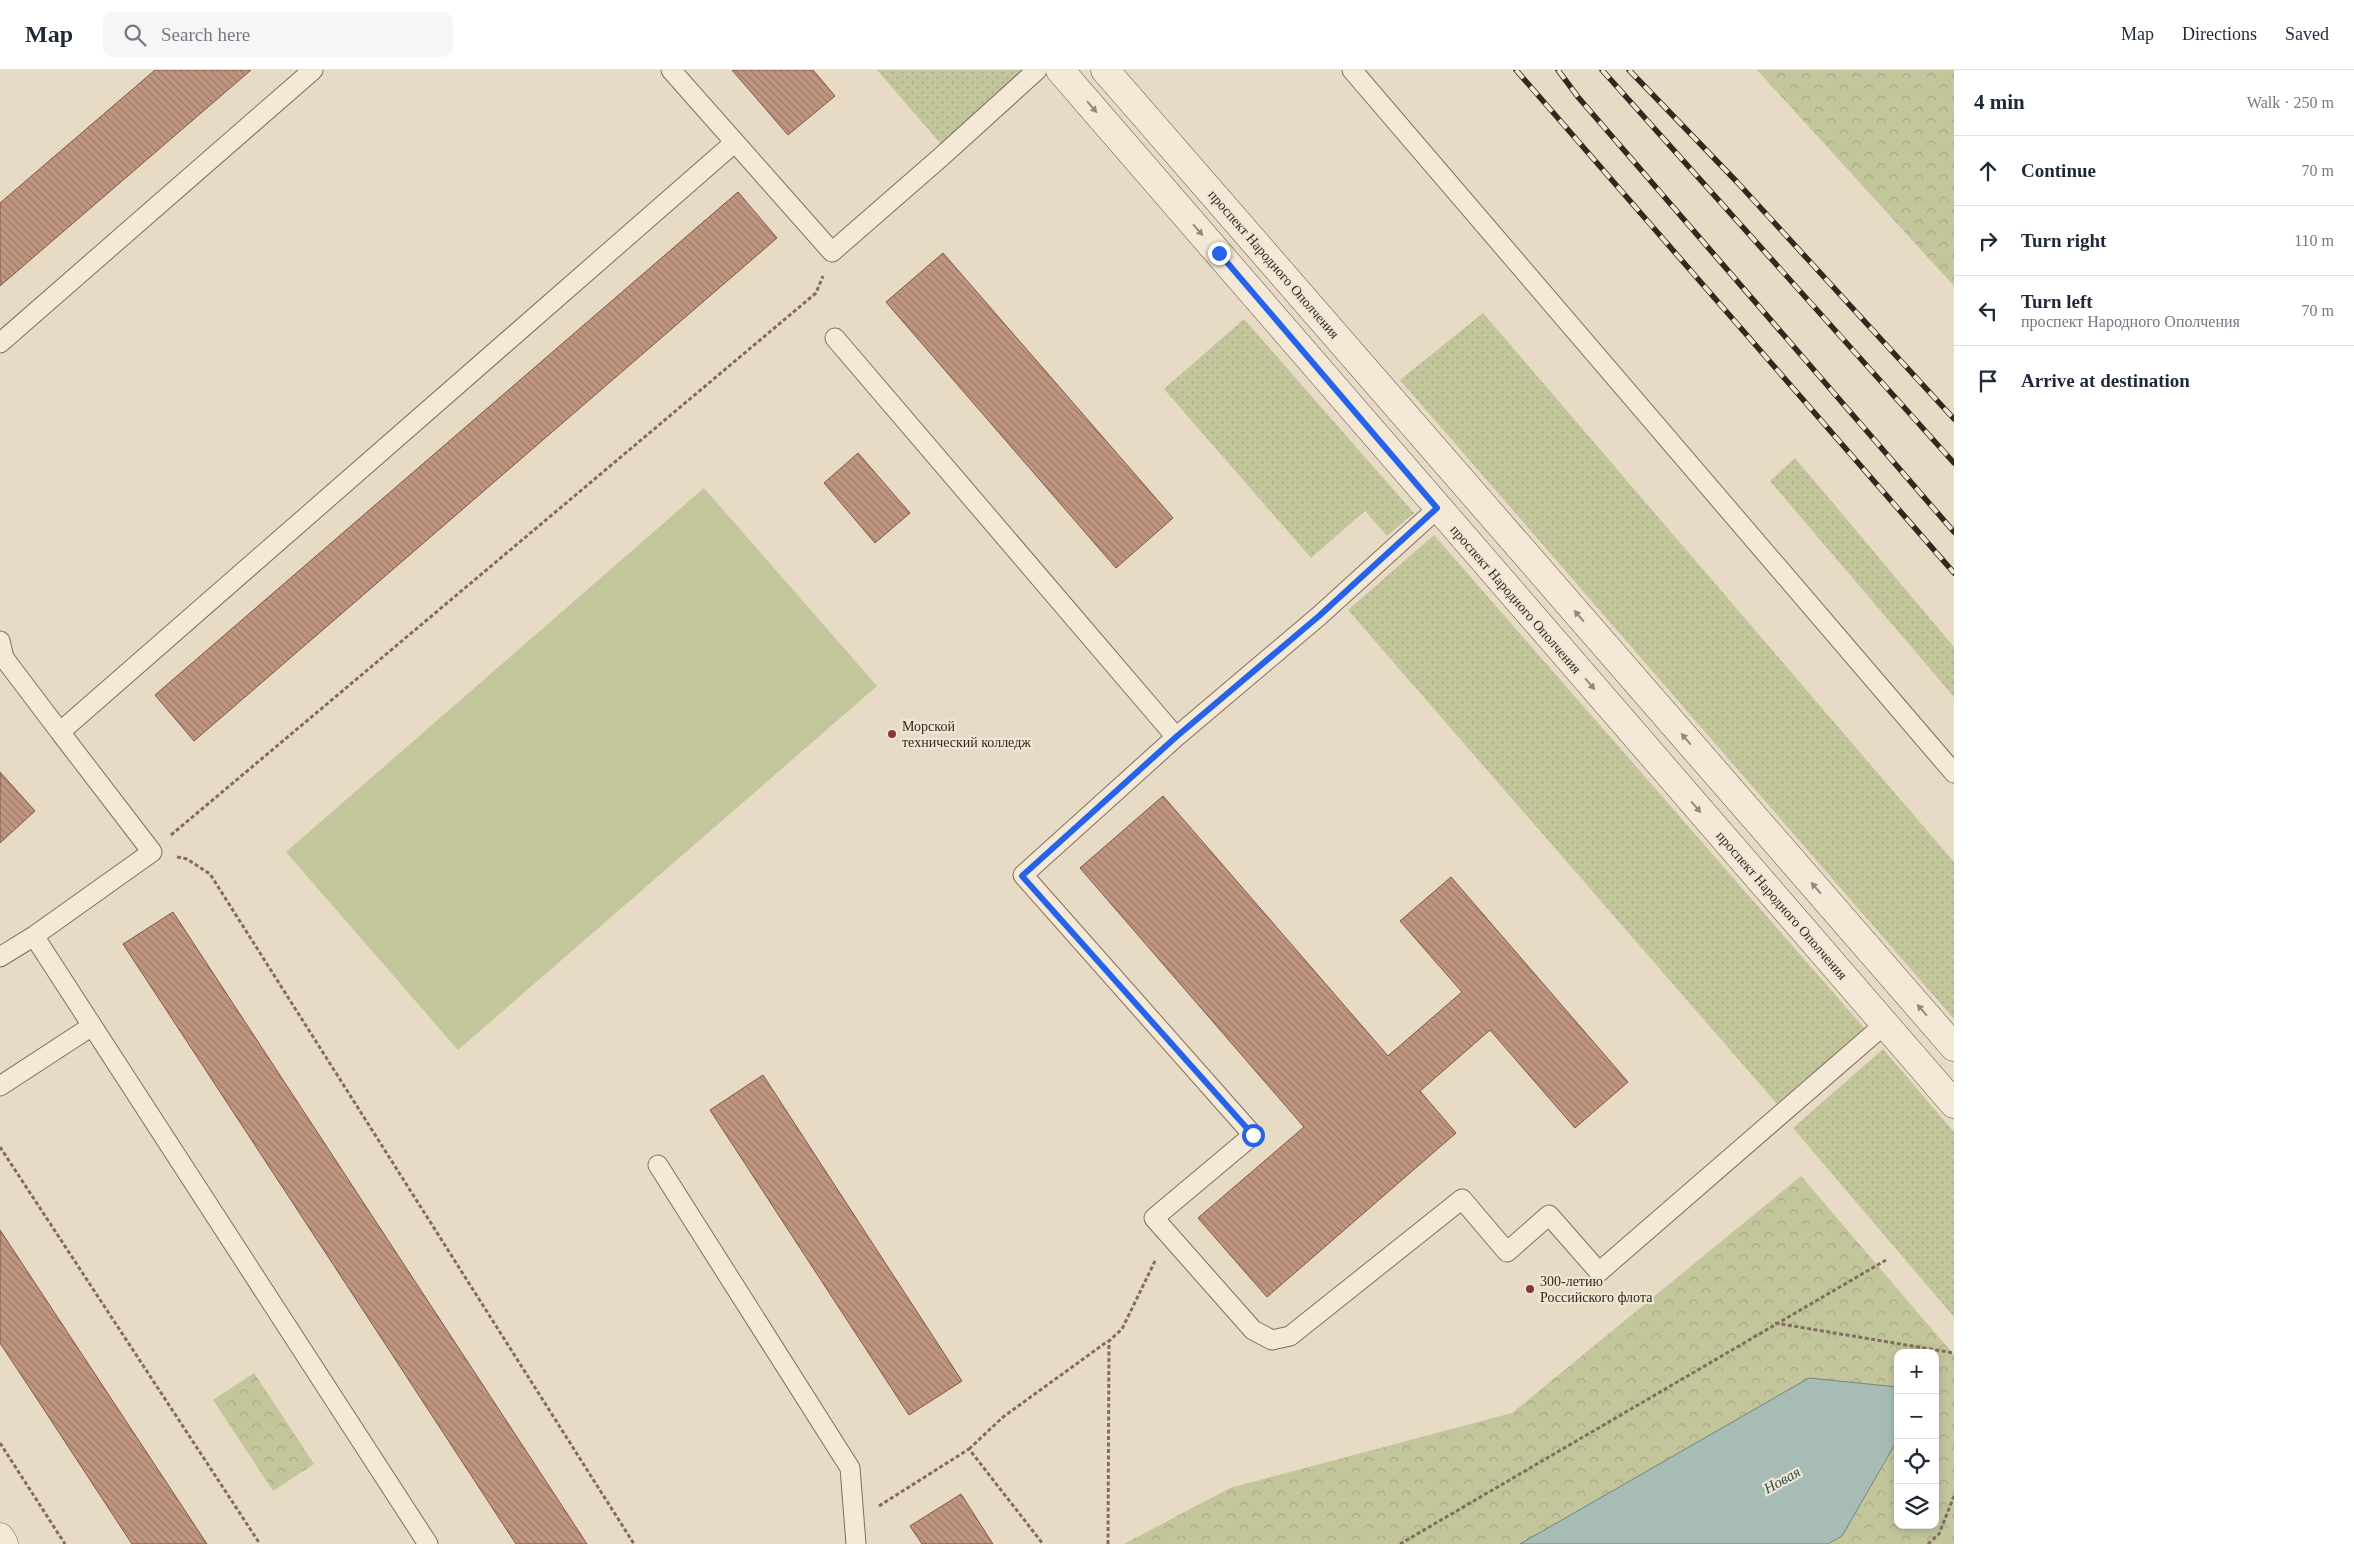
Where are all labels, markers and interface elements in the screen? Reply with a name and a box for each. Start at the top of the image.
search box [103,12,453,57]
text: Map [25,21,73,47]
icon: search [121,21,149,49]
text: Search here [161,24,250,45]
text: Map [2121,24,2154,44]
text: Directions [2182,24,2257,44]
text: Saved [2285,24,2329,44]
text: 4 min [1974,90,2025,114]
text: Walk · 250 m [2247,94,2334,111]
one-way arrow [1086,100,1098,112]
icon: ahead [1974,157,2002,185]
text: Continue [2021,160,2096,181]
text: 70 m [2302,162,2334,179]
street label: проспект Народного Ополчения [1205,187,1342,342]
one-way arrow [1193,223,1204,236]
icon: right [1974,227,2002,255]
text: Turn right [2021,230,2106,251]
text: 110 m [2294,232,2334,249]
route end [1208,242,1231,265]
text: Turn left [2021,291,2093,312]
icon: left [1974,297,2002,325]
text: 70 m [2302,302,2334,319]
text: проспект Народного Ополчения [2021,313,2240,330]
icon: arrive [1974,367,2002,395]
text: Arrive at destination [2021,370,2190,391]
street label: проспект Народного Ополчения [1447,522,1584,677]
one-way arrow [1574,610,1585,623]
one-way arrow [1584,678,1596,690]
place label: Морской технический колледж [902,719,1031,750]
marker: Морской технический колледж [886,728,898,740]
one-way arrow [1680,733,1692,745]
one-way arrow [1691,800,1702,813]
street label: проспект Народного Ополчения [1713,828,1850,983]
one-way arrow [1810,881,1821,894]
one-way arrow [1917,1004,1928,1017]
route start [1242,1124,1265,1147]
place label: 300-летию Российского флота [1540,1274,1653,1305]
marker: 300-летию Российского флота [1524,1283,1536,1295]
map controls [1894,1349,1939,1529]
button: + [1894,1349,1939,1394]
button: − [1894,1394,1939,1439]
button: locate [1894,1439,1939,1484]
water label: Новая [1760,1463,1803,1497]
button: layers [1894,1484,1939,1529]

